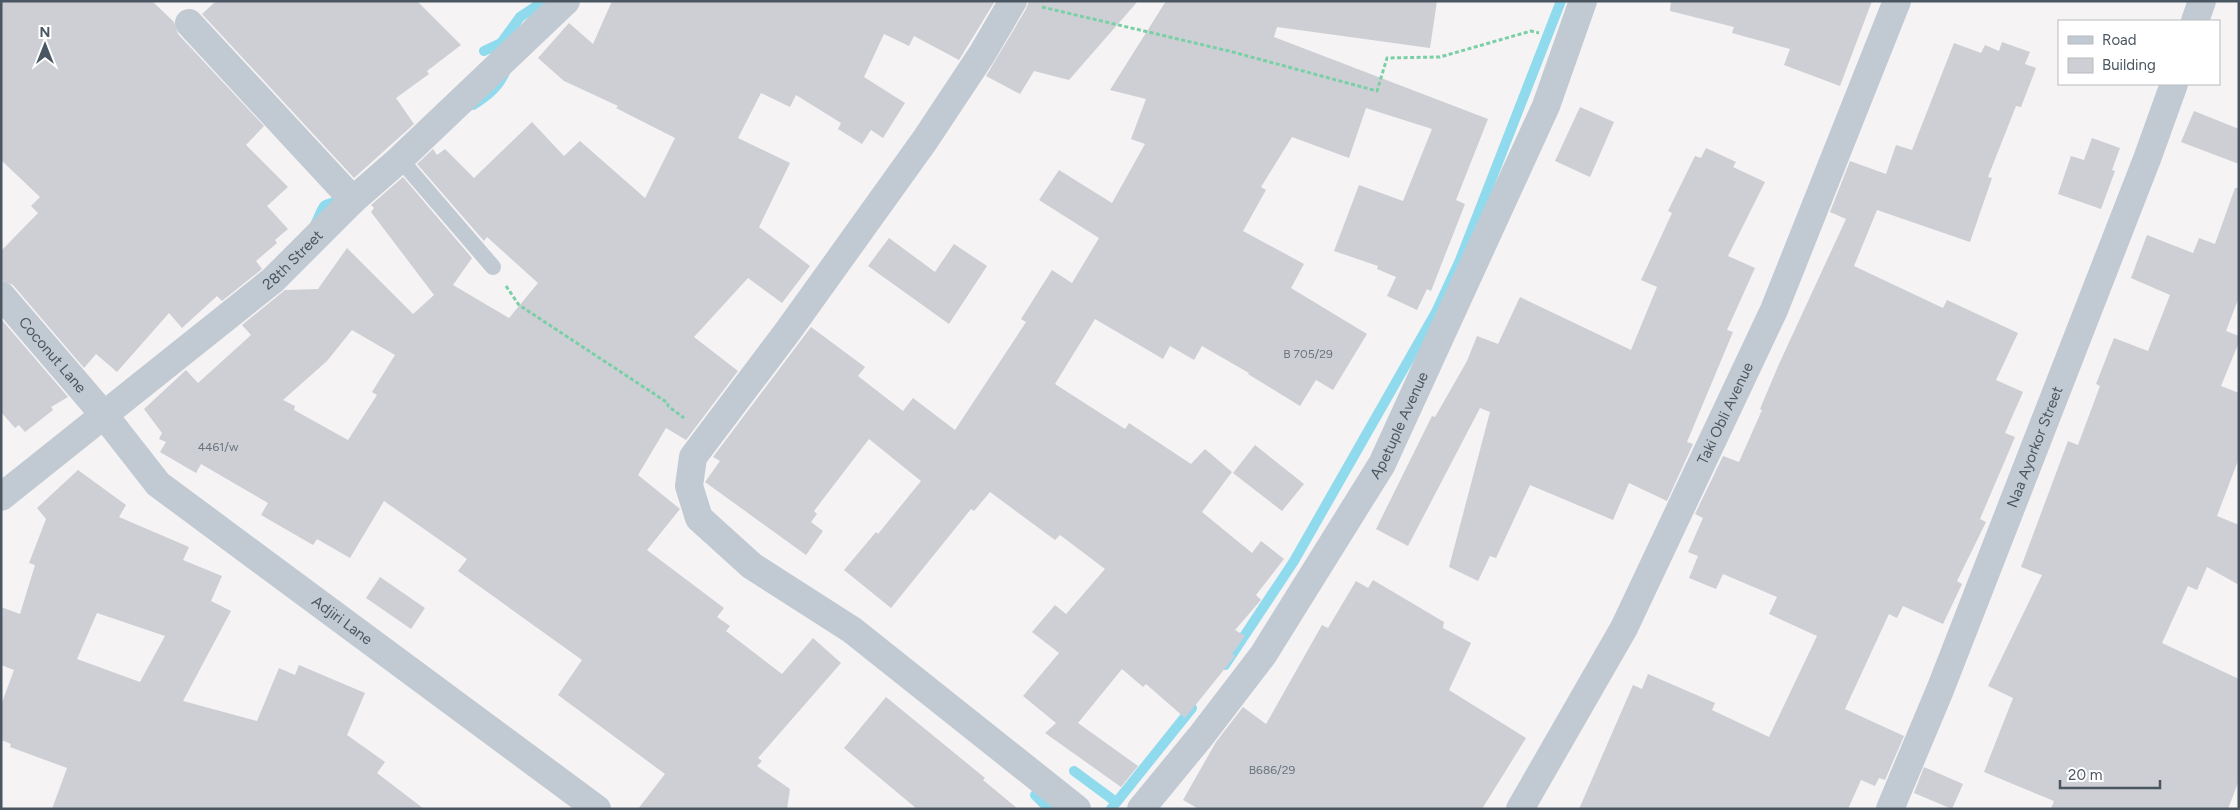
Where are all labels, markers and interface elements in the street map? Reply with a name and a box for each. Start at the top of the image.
north arrow [20,20,70,70]
legend [2058,20,2220,85]
text: N [40,24,50,41]
text: Road [2102,31,2137,49]
text: Building [2102,56,2156,74]
street label: 28th Street [259,226,327,294]
street label: Coconut Lane [15,313,90,397]
house number: B 705/29 [1283,347,1333,361]
street label: Taki Obli Avenue [1693,359,1757,468]
street label: Apetuple Avenue [1366,369,1432,482]
street label: Naa Ayorkor Street [2003,383,2067,510]
house number: 4461/w [198,440,239,454]
street label: Adjiri Lane [308,592,376,649]
scale bar [2060,758,2160,790]
house number: B686/29 [1249,763,1295,777]
text: 20 m [2068,766,2102,784]

